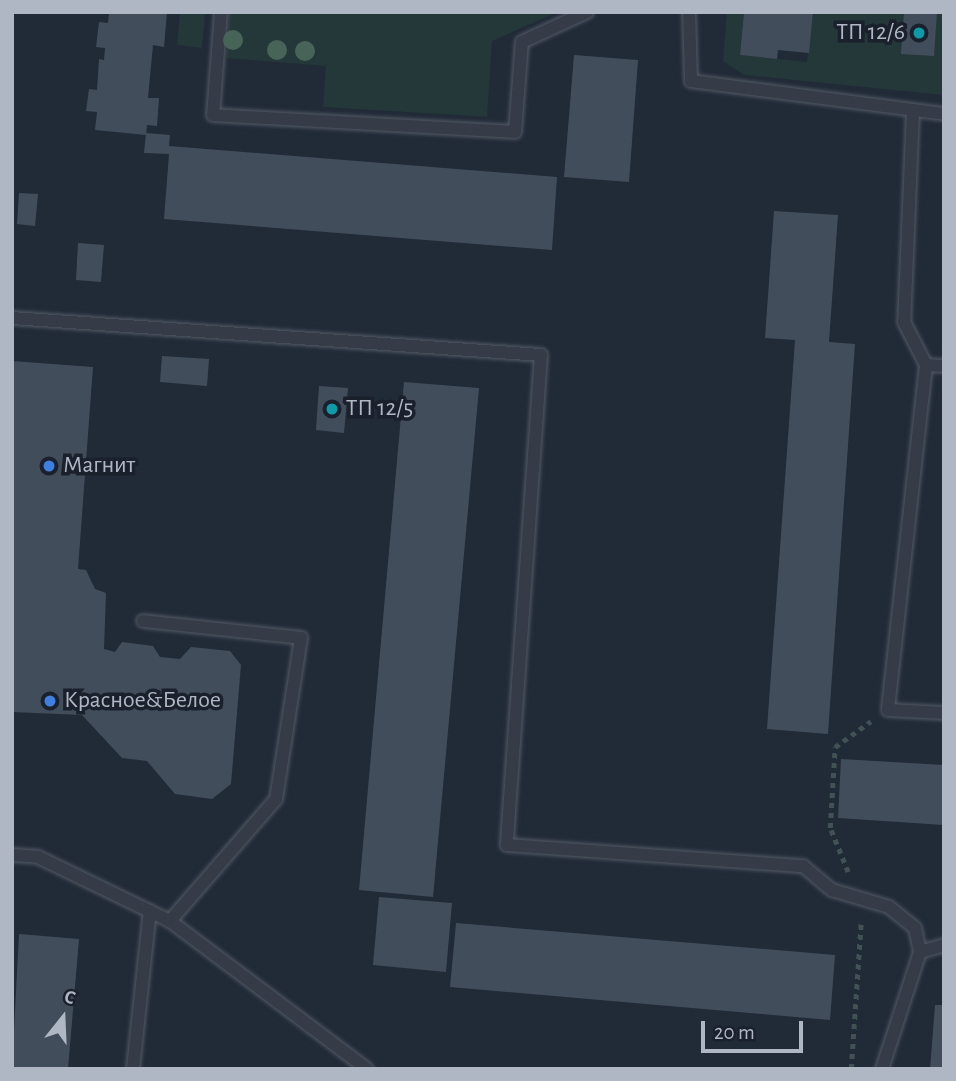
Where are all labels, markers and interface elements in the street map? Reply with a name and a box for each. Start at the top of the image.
place label: ТП 12/6 [837,19,905,47]
marker: ТП 12/6 [911,25,927,41]
place label: ТП 12/5 [346,395,413,423]
marker: ТП 12/5 [324,401,340,417]
place label: Магнит [63,452,135,480]
marker: Магнит [41,458,57,474]
place label: Красное&Белое [64,687,221,715]
marker: Красное&Белое [42,693,58,709]
north arrow [28,983,98,1053]
text: С [62,987,78,1008]
scale bar [704,1007,806,1052]
text: 20 m [714,1022,755,1043]

